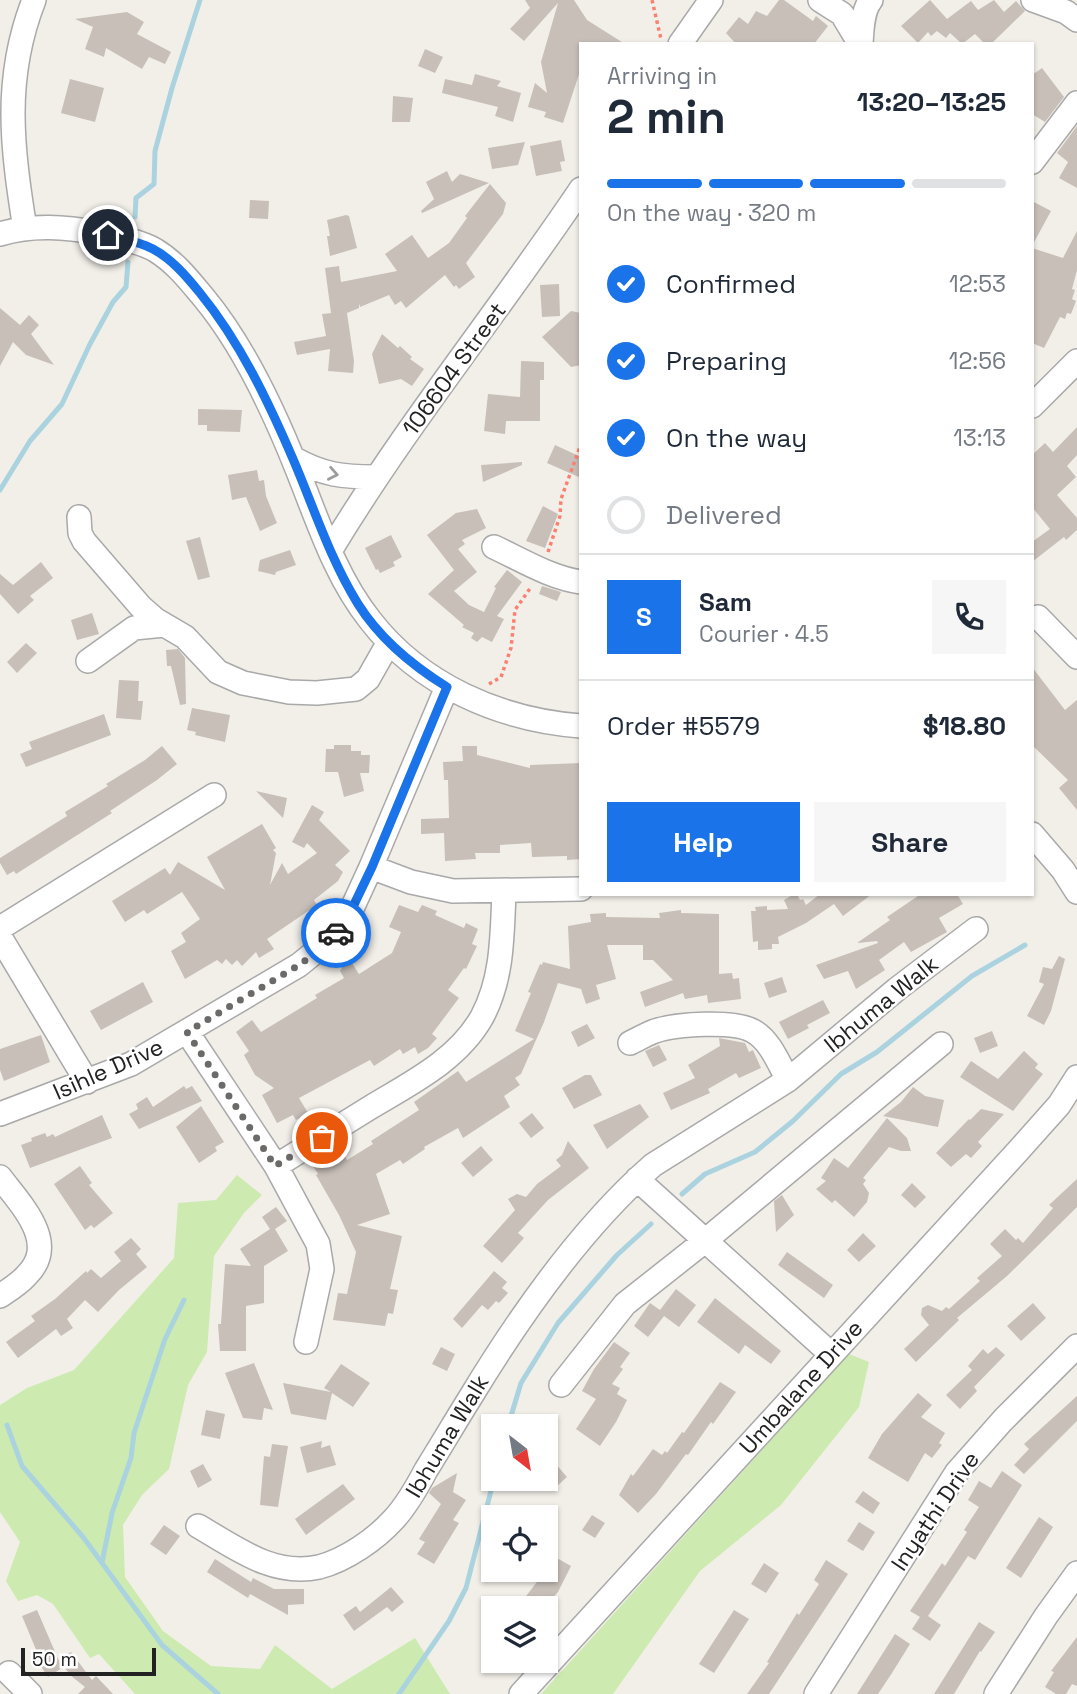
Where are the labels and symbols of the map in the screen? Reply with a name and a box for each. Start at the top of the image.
pin [78,205,138,265]
street label: 106604 Street [395,296,513,442]
one-way arrow [327,466,339,481]
courier [301,898,371,968]
street label: Ibhuma Walk [818,949,944,1059]
street label: Isihle Drive [48,1031,168,1107]
pin [292,1108,352,1168]
street label: Umbalane Drive [733,1314,869,1460]
street label: Ibhuma Walk [399,1369,495,1503]
north arrow [481,1414,558,1491]
street label: Inyathi Drive [884,1446,986,1576]
scale bar [21,1645,156,1677]

